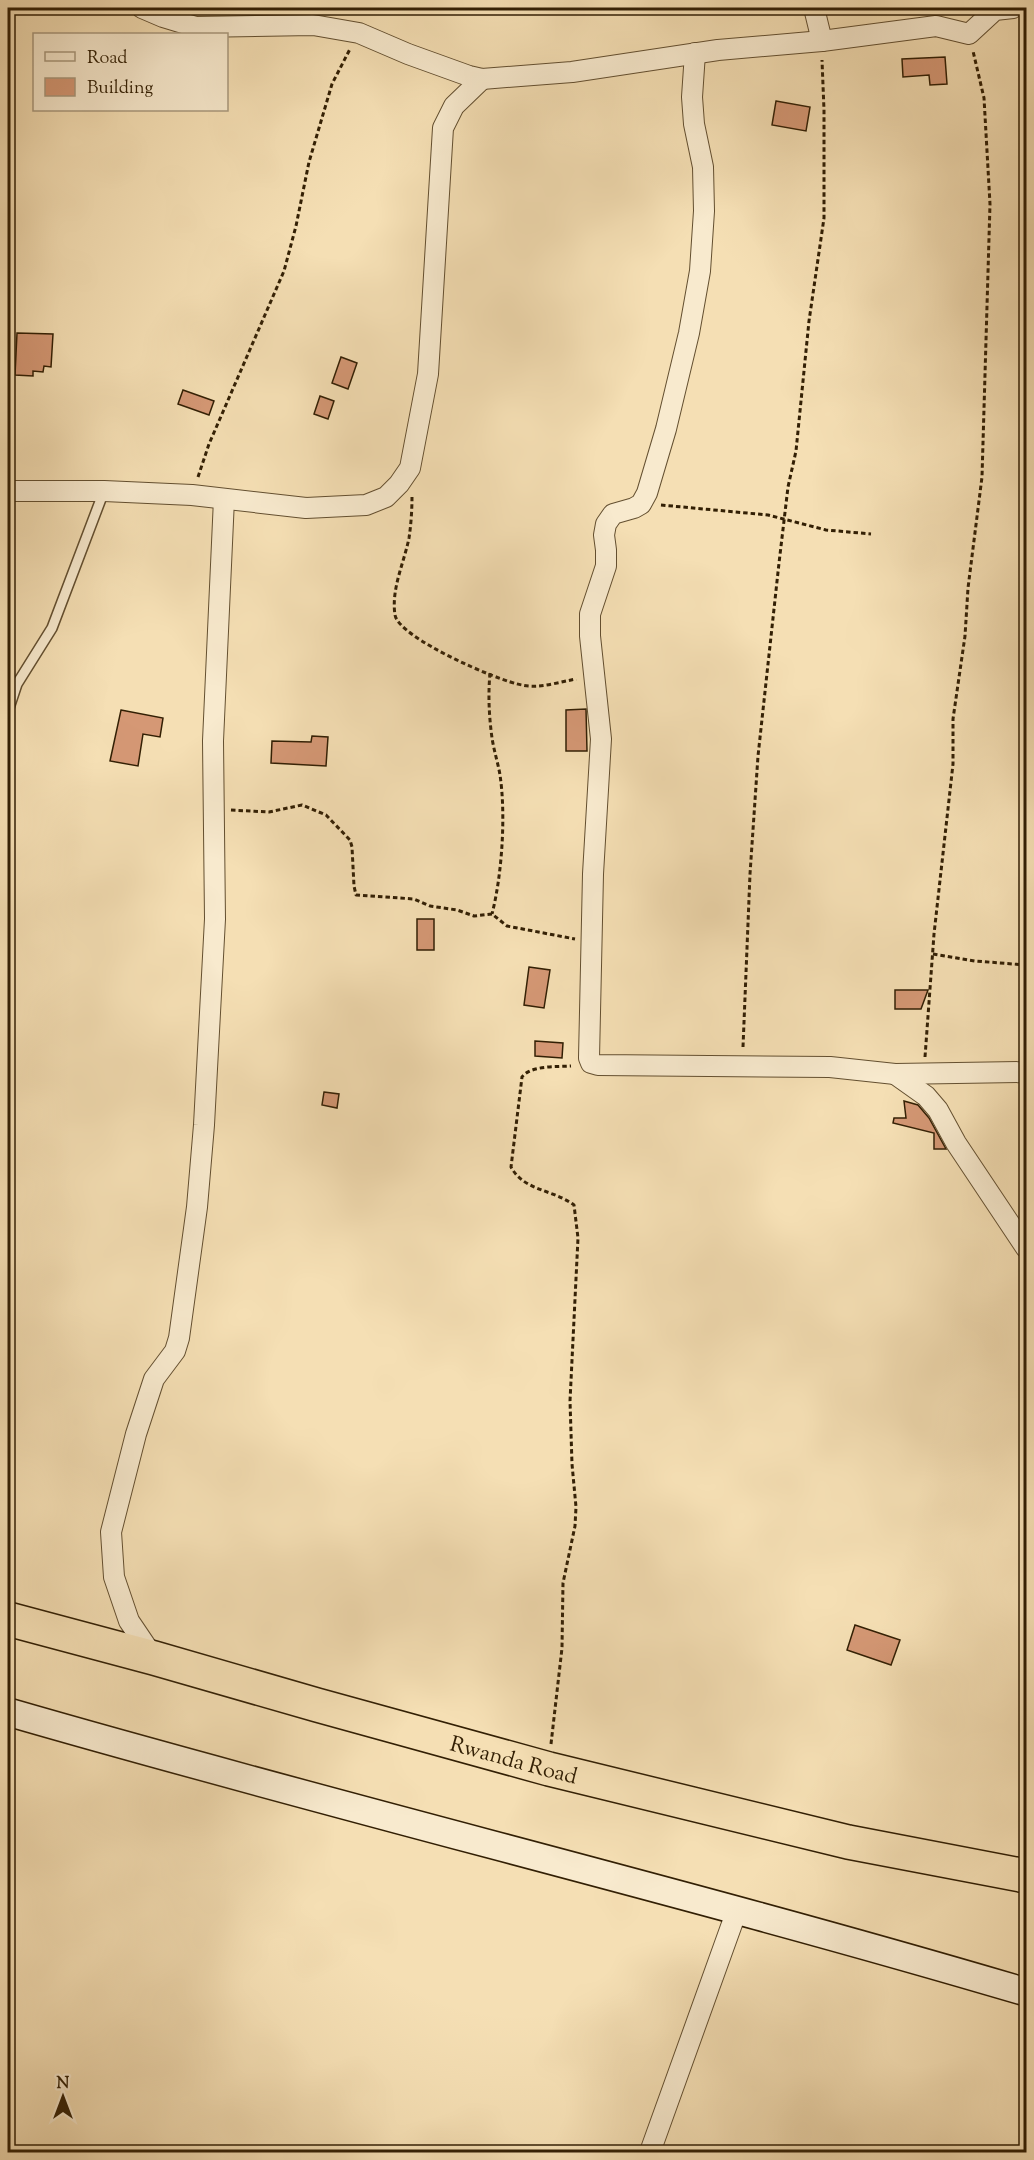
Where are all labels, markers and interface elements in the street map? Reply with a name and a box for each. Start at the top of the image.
legend [33,33,228,111]
text: Road [87,46,127,72]
text: Building [87,76,153,102]
street label: Rwanda Road [446,1729,580,1794]
north arrow [33,2067,93,2127]
text: N [57,2073,70,2096]

